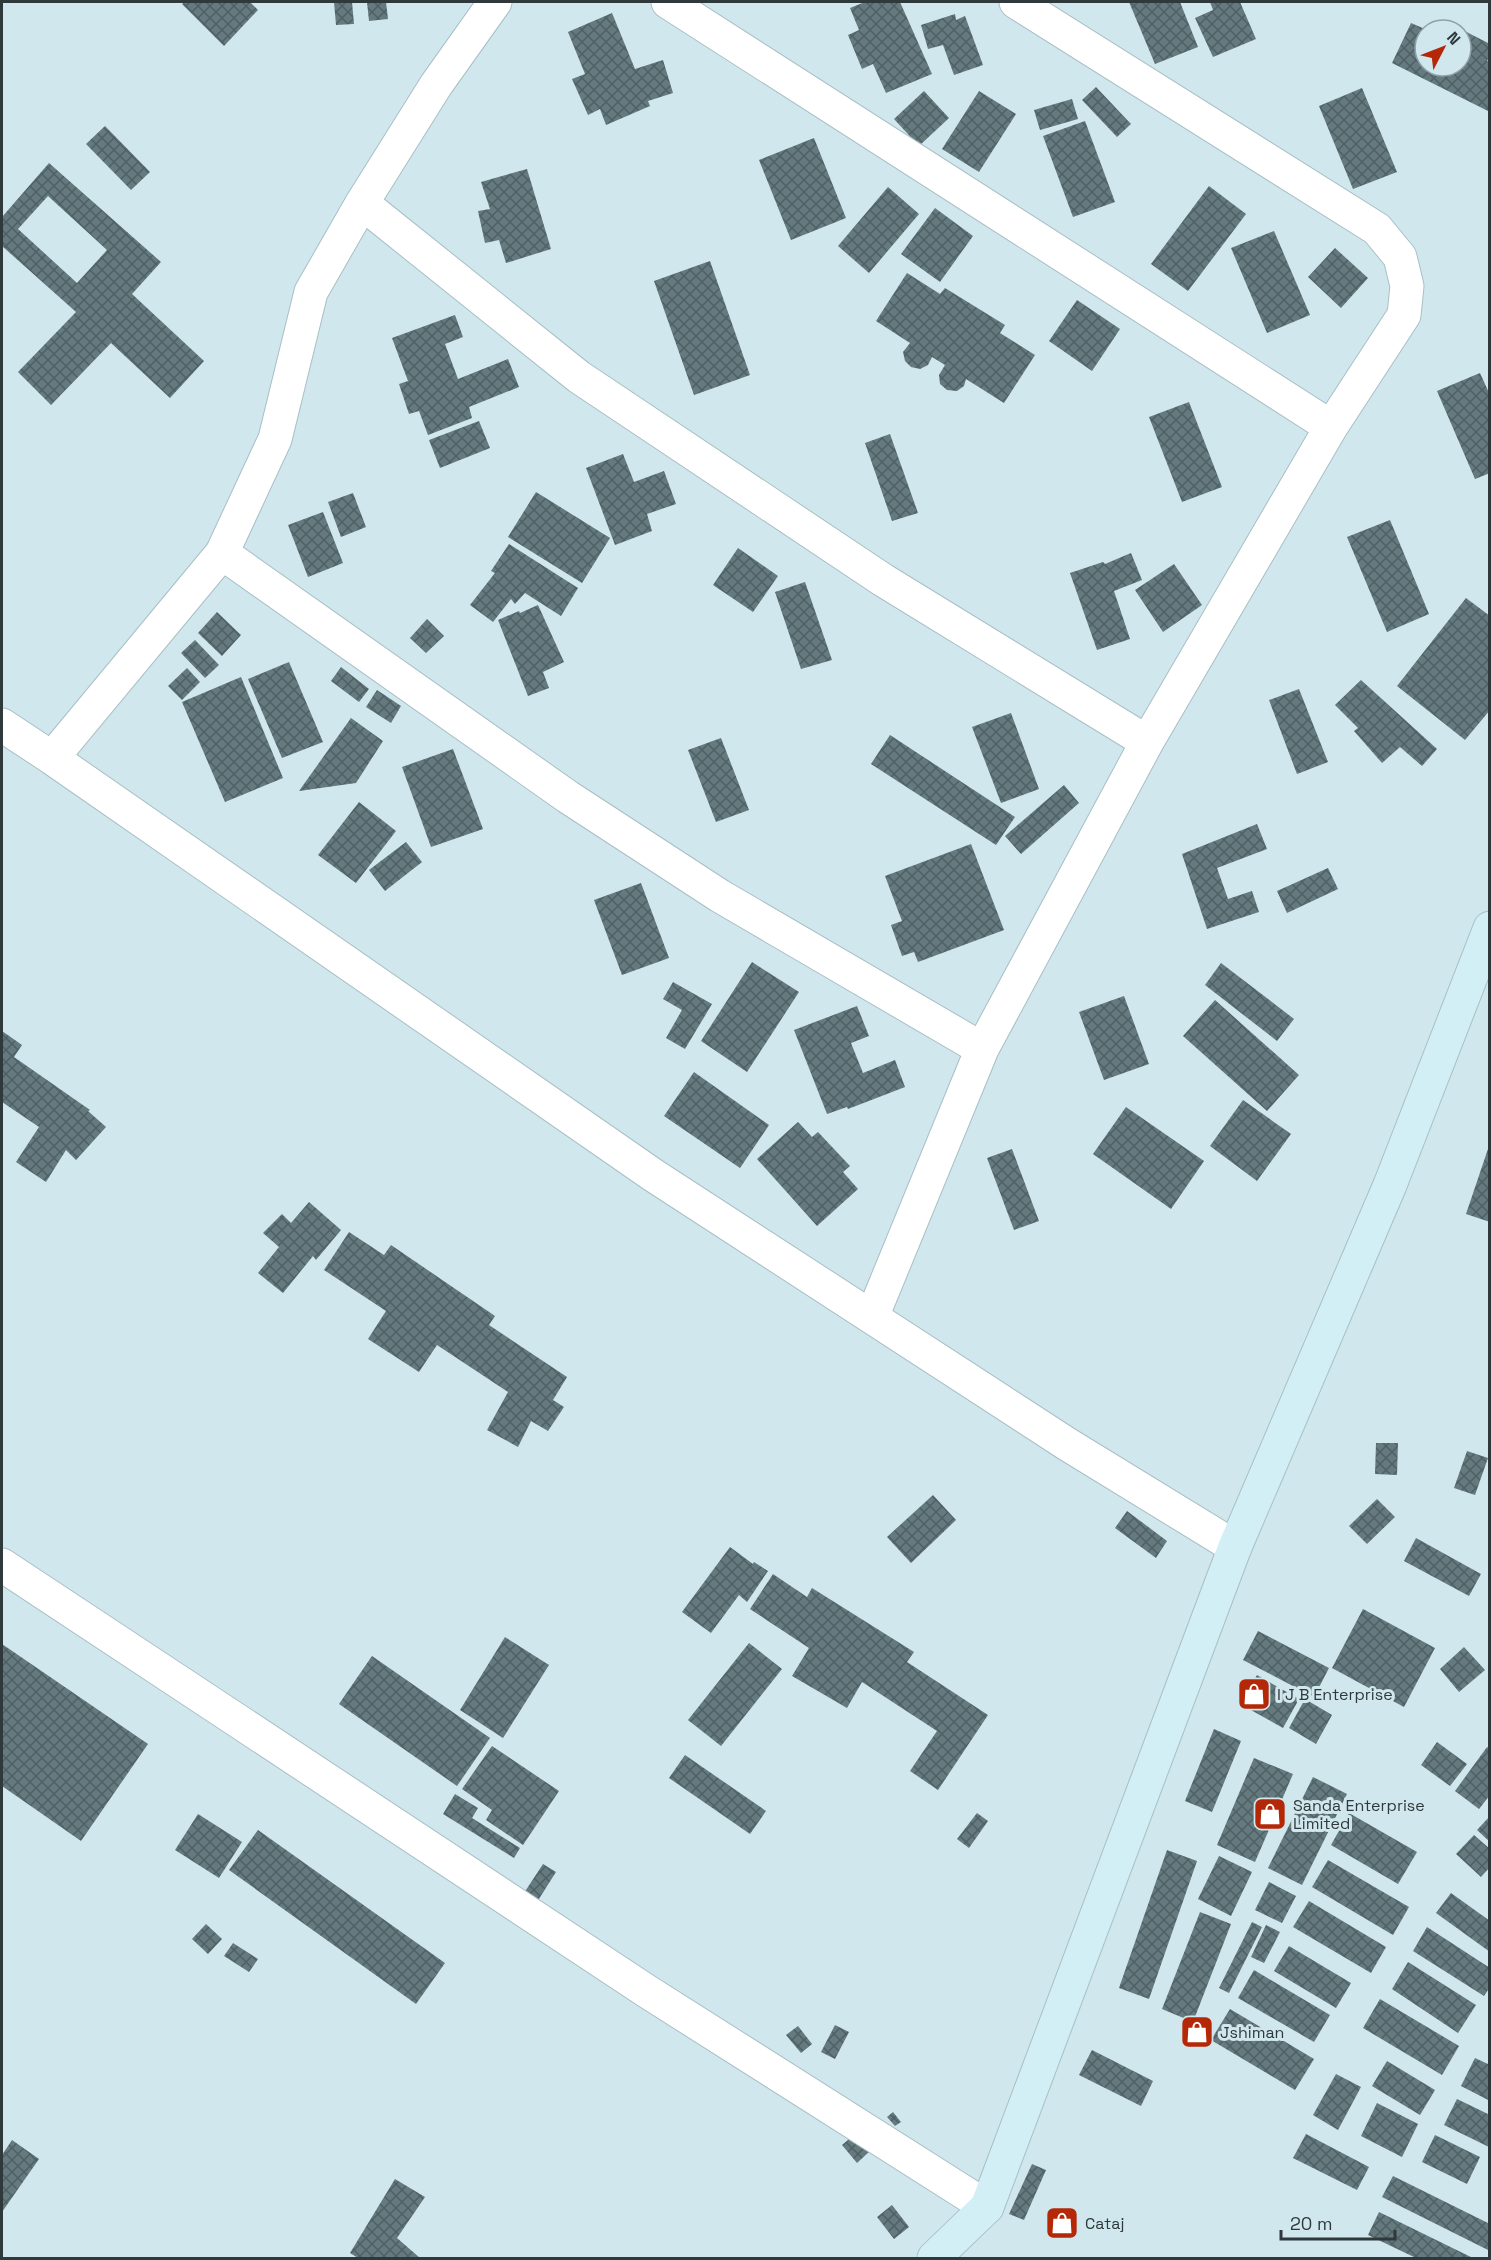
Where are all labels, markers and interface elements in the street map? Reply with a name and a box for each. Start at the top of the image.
north arrow [1413,18,1473,78]
text: N [1442,27,1465,49]
shop icon: I J B Enterprise [1236,1676,1272,1712]
place label: I J B Enterprise [1277,1684,1393,1705]
place label: Sanda Enterprise Limited [1293,1795,1425,1834]
shop icon: Sanda Enterprise Limited [1252,1796,1288,1832]
shop icon: Jshiman [1179,2014,1215,2050]
place label: Jshiman [1220,2022,1284,2043]
scale bar [1281,2203,1395,2241]
shop icon: Cataj [1044,2205,1080,2241]
text: 20 m [1290,2212,1333,2235]
place label: Cataj [1085,2213,1124,2234]

